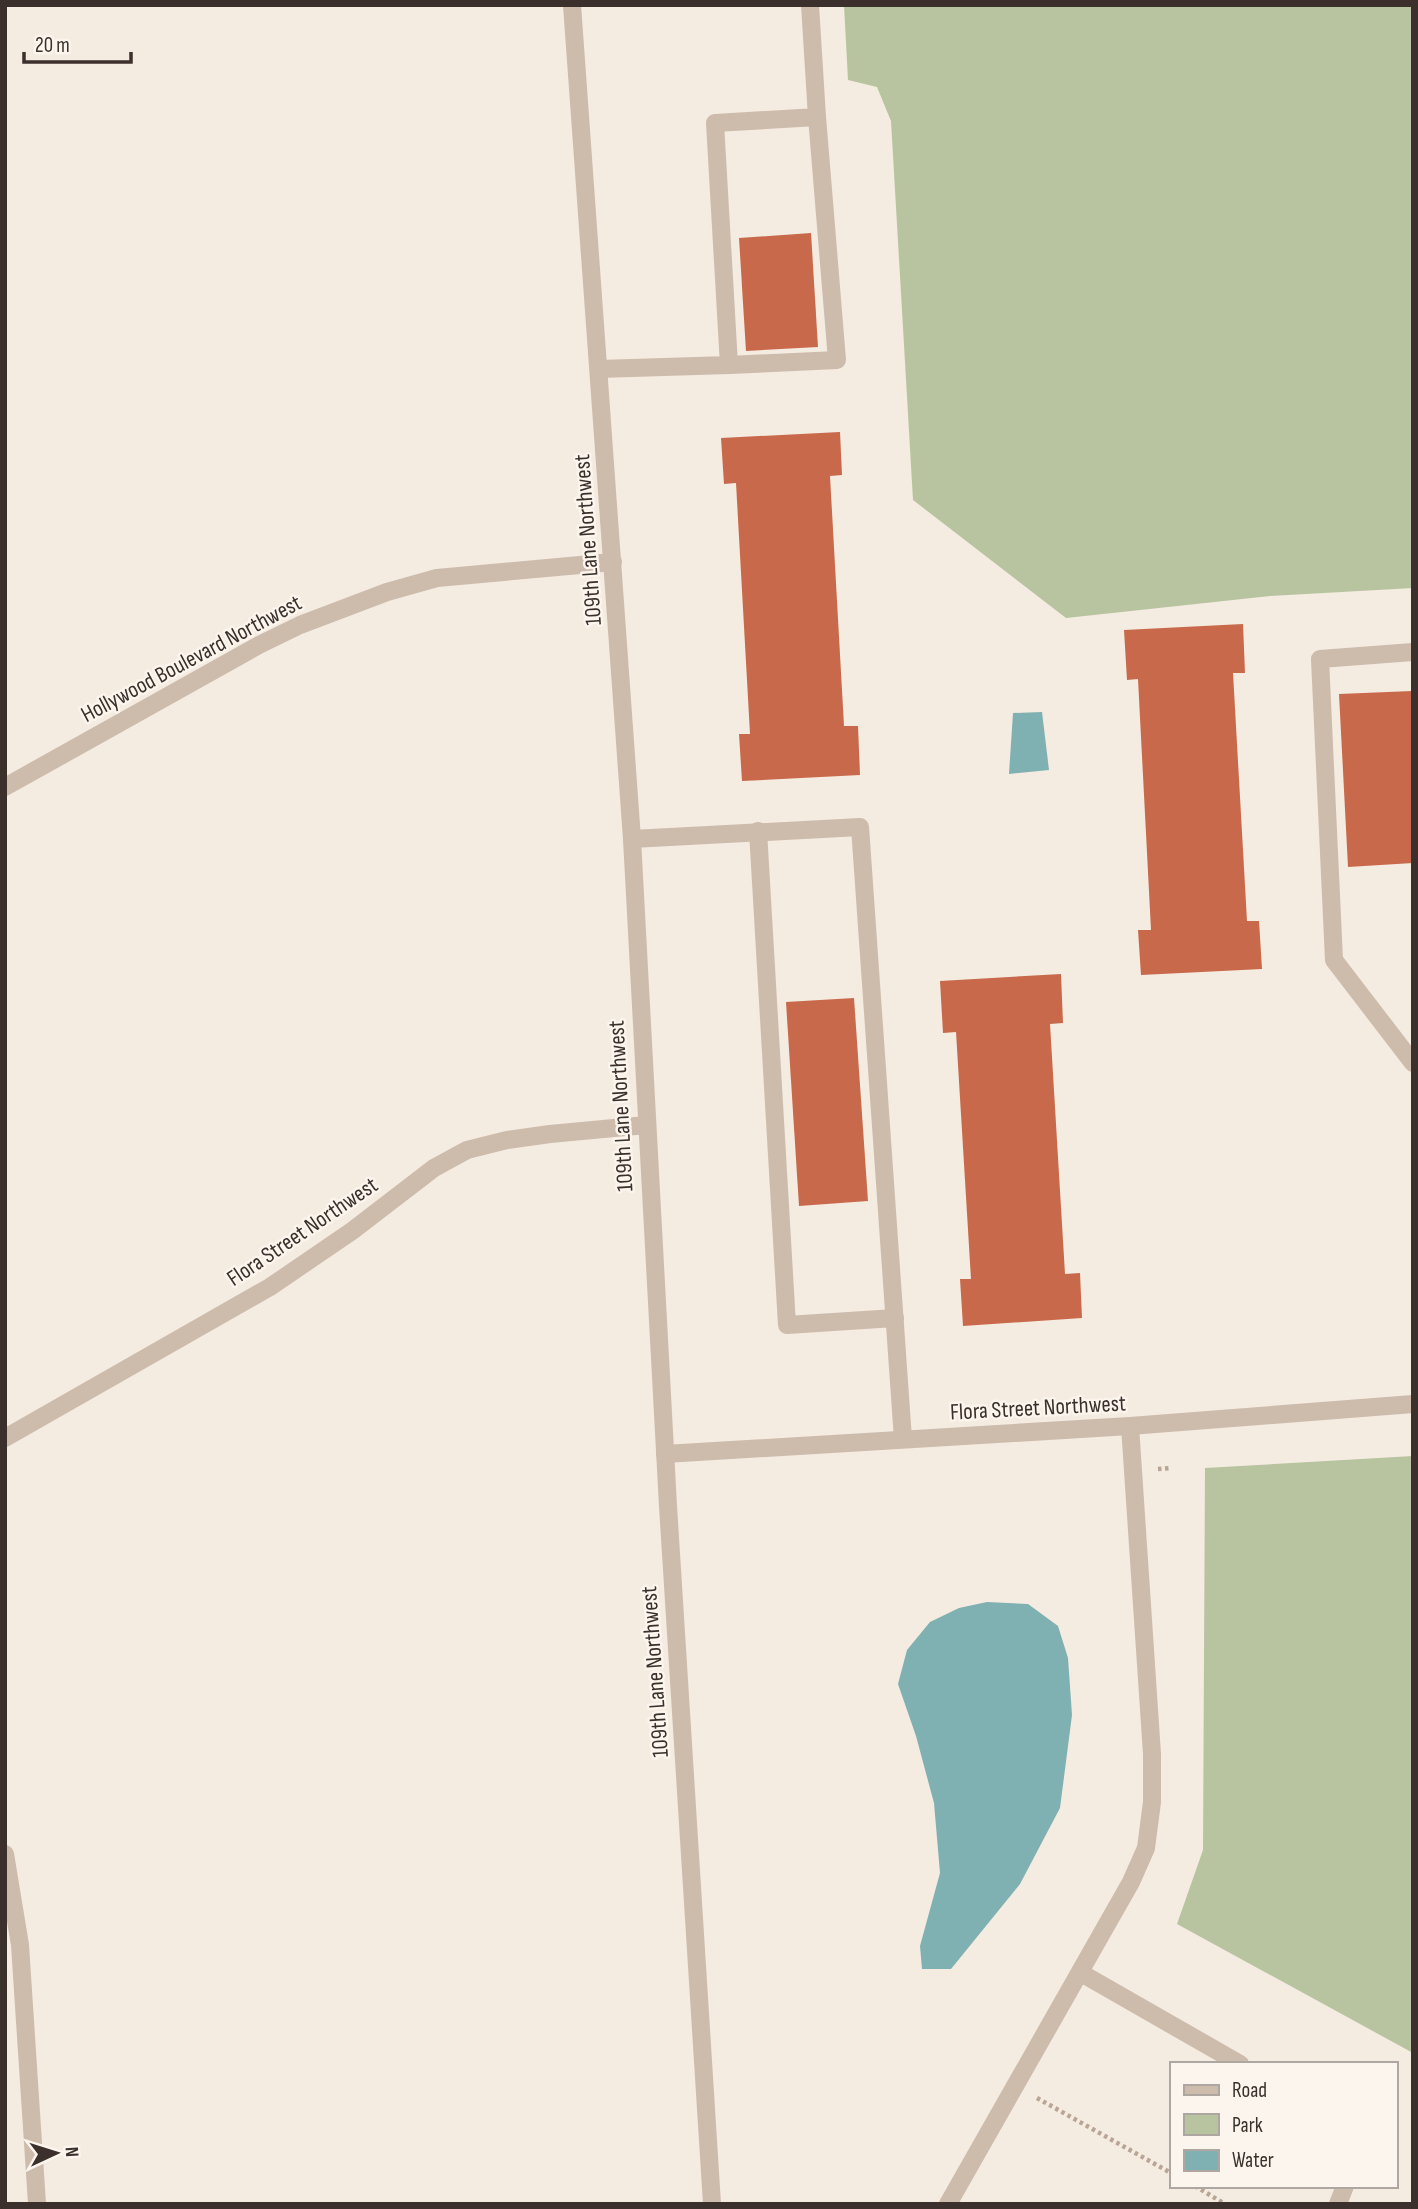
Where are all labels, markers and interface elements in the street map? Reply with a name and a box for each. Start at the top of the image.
scale bar [24,21,131,65]
text: 20 m [35,33,70,58]
street label: 109th Lane Northwest [568,453,608,627]
street label: Hollywood Boulevard Northwest [76,589,307,729]
street label: 109th Lane Northwest [603,1020,639,1192]
street label: Flora Street Northwest [222,1171,383,1293]
street label: Flora Street Northwest [950,1389,1127,1427]
street label: 109th Lane Northwest [635,1585,675,1759]
legend [1170,2062,1397,2188]
text: Road [1232,2078,1267,2103]
text: Park [1232,2113,1263,2138]
north arrow [21,2118,91,2188]
text: N [60,2146,83,2158]
text: Water [1232,2148,1274,2173]

